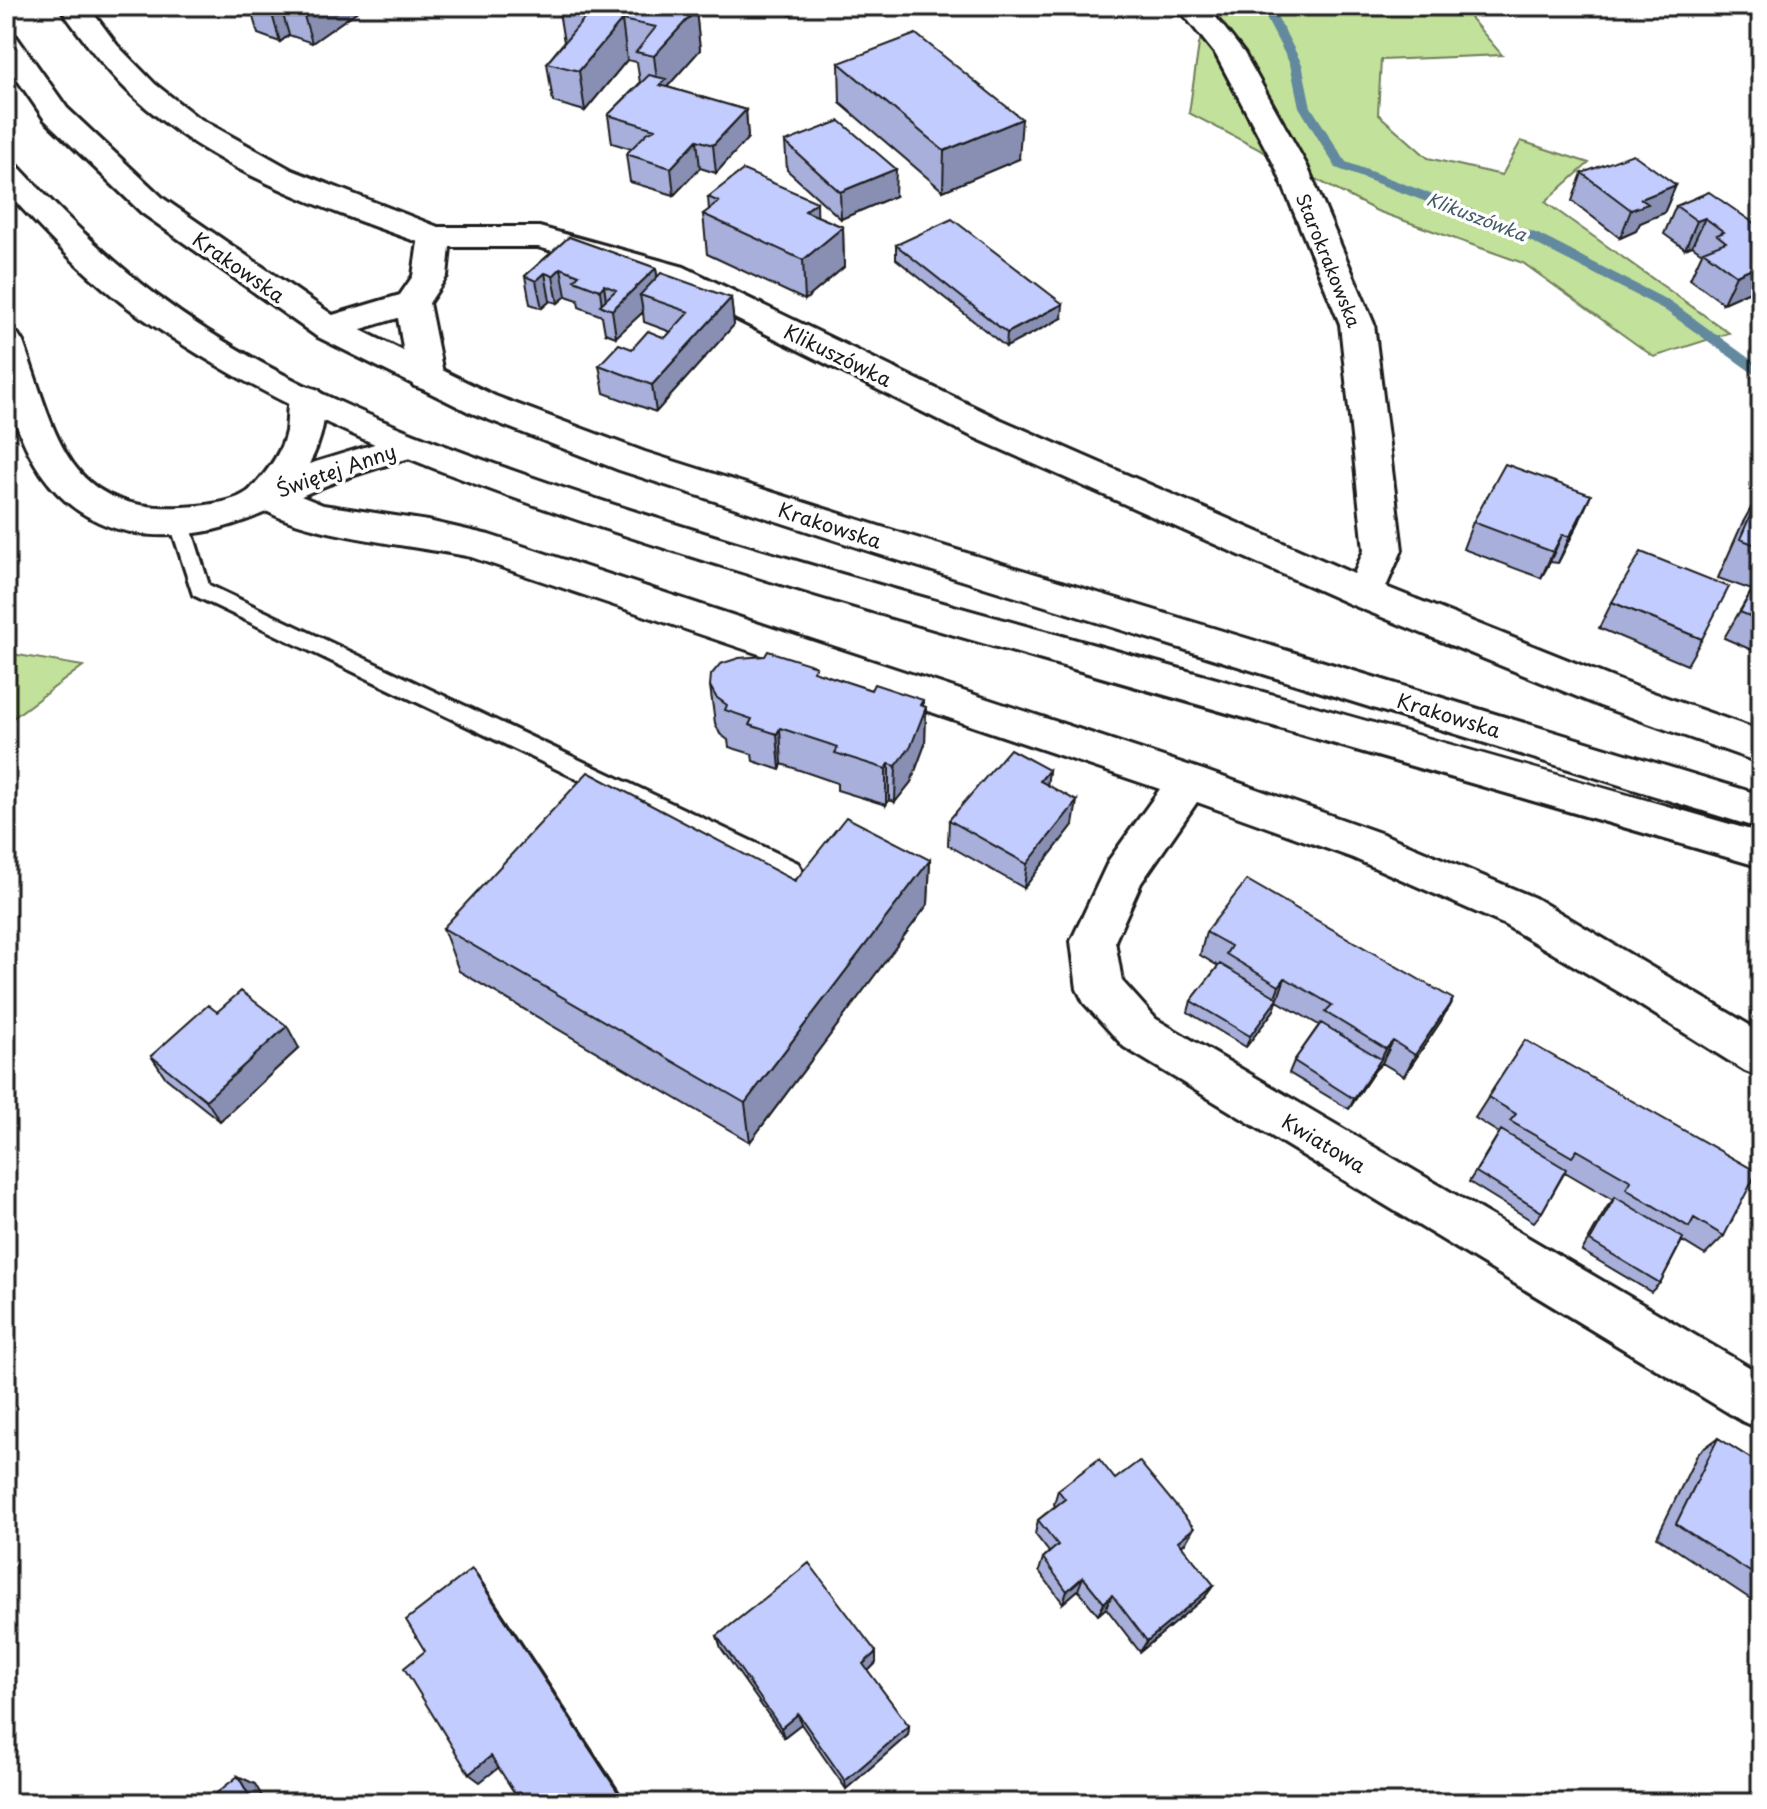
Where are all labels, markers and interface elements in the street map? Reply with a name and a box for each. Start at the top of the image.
water label: Klikuszówka [1423,185,1532,248]
street label: Starokrakowska [1290,189,1369,332]
street label: Krakowska [187,224,292,310]
street label: Klikuszówka [779,316,897,394]
street label: Świętej Anny [272,436,400,504]
street label: Krakowska [775,494,886,556]
street label: Krakowska [1394,685,1505,745]
street label: Kwiatowa [1276,1106,1372,1180]

